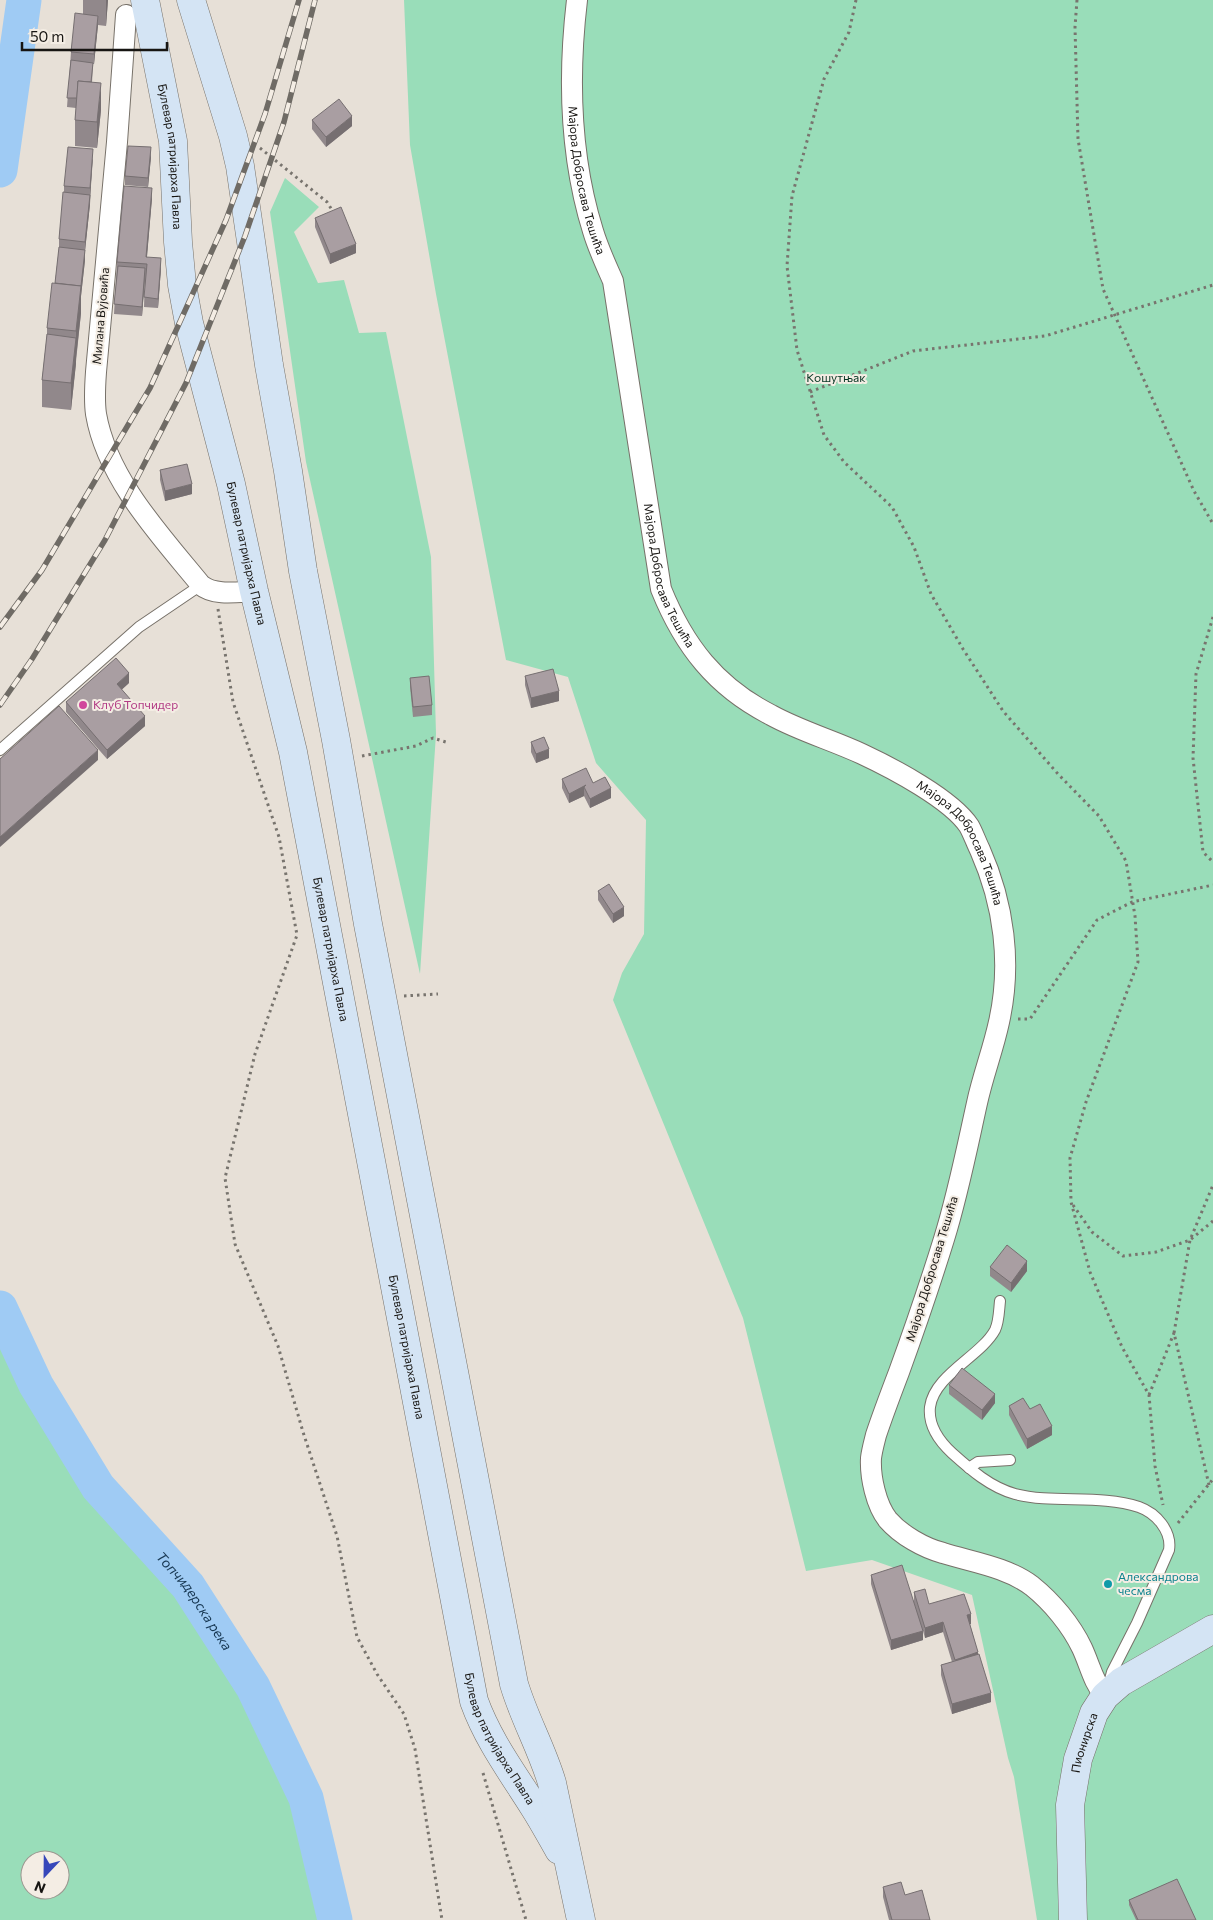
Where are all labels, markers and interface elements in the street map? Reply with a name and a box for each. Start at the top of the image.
scale bar [22,20,168,52]
text: 50 m [30,27,64,45]
street label: Булевар патријарха Павла [156,82,185,230]
street label: Мајора Добросава Тешића [566,106,609,256]
street label: Милана Вујовића [89,267,111,365]
park label: Кошутњак [806,370,866,384]
street label: Булевар патријарха Павла [225,480,270,626]
street label: Мајора Добросава Тешића [642,502,698,650]
place label: Клуб Топчидер [93,697,178,711]
marker: Клуб Топчидер [77,699,89,711]
street label: Мајора Добросава Тешића [914,777,1006,907]
street label: Булевар патријарха Павла [311,876,352,1022]
street label: Мајора Добросава Тешића [902,1194,960,1343]
street label: Булевар патријарха Павла [387,1274,428,1420]
water label: Топчидерска река [153,1548,236,1653]
place label: Александрова чесма [1118,1569,1198,1597]
marker: Александрова чесма [1102,1578,1114,1590]
street label: Булевар патријарха Павла [463,1671,539,1807]
street label: Пионирска [1068,1711,1100,1774]
north arrow [20,1850,70,1900]
text: N [32,1878,48,1897]

